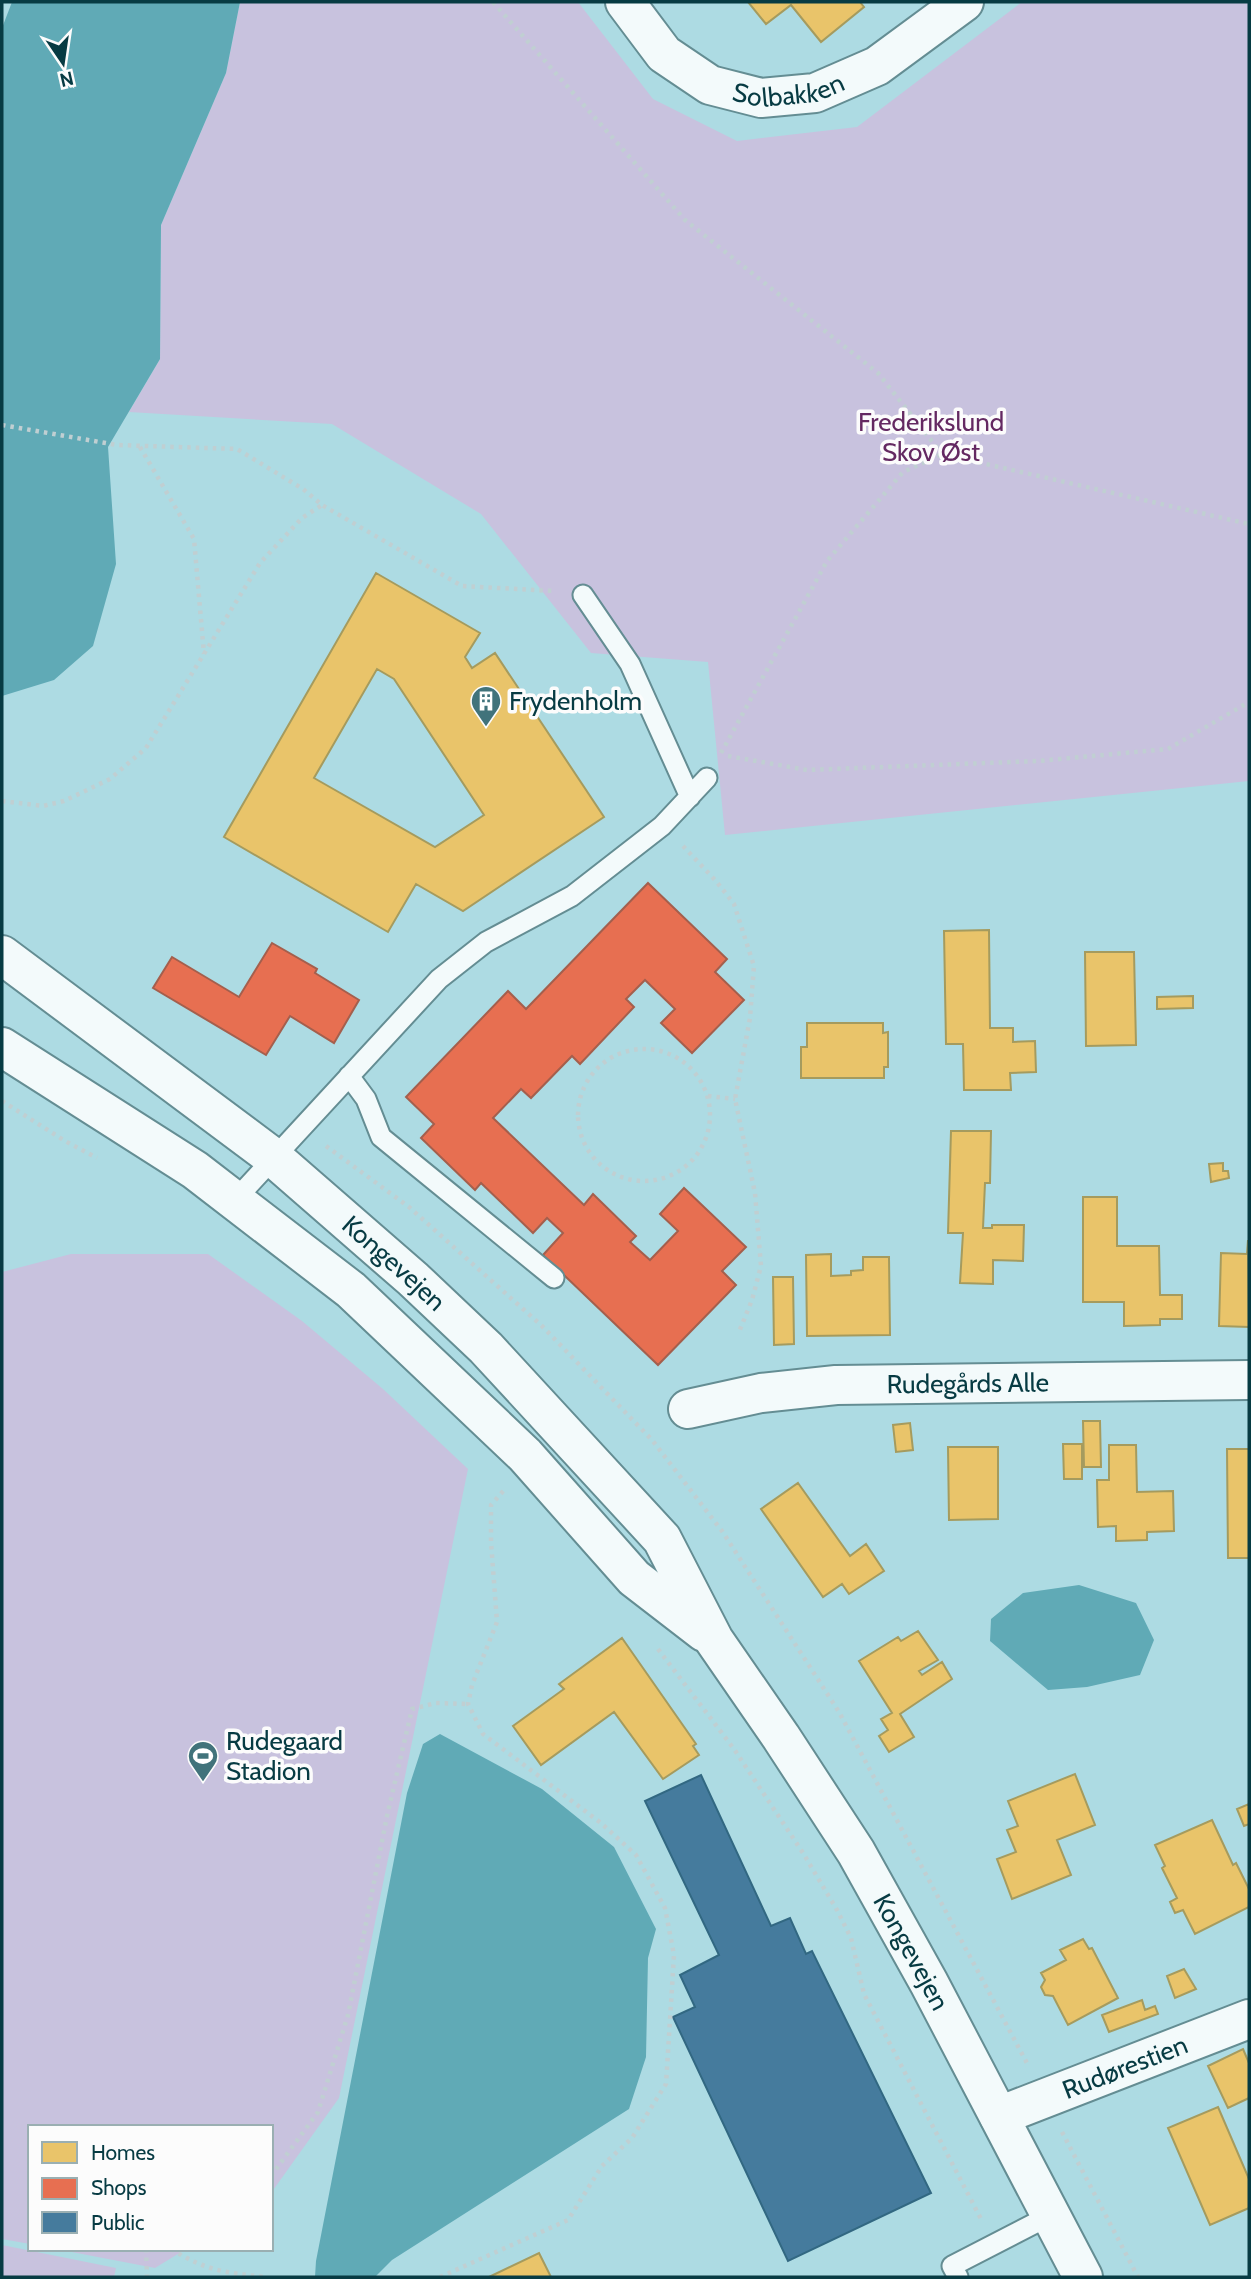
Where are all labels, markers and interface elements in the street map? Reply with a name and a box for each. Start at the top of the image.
north arrow [28,28,98,98]
text: N [58,66,76,92]
street label: Solbakken [729,66,849,114]
park label: Frederikslund Skov Øst [858,406,1004,468]
building icon: Frydenholm [469,684,503,728]
place label: Frydenholm [509,685,642,717]
street label: Kongevejen [336,1209,453,1318]
street label: Rudegårds Alle [886,1366,1049,1400]
place label: Rudegaard Stadion [226,1725,343,1787]
sports icon: Rudegaard Stadion [186,1739,220,1783]
street label: Kongevejen [867,1888,956,2016]
street label: Rudørestien [1058,2028,1192,2106]
legend [28,2125,273,2251]
text: Homes [91,2140,155,2165]
text: Shops [91,2175,147,2200]
text: Public [91,2210,145,2235]

